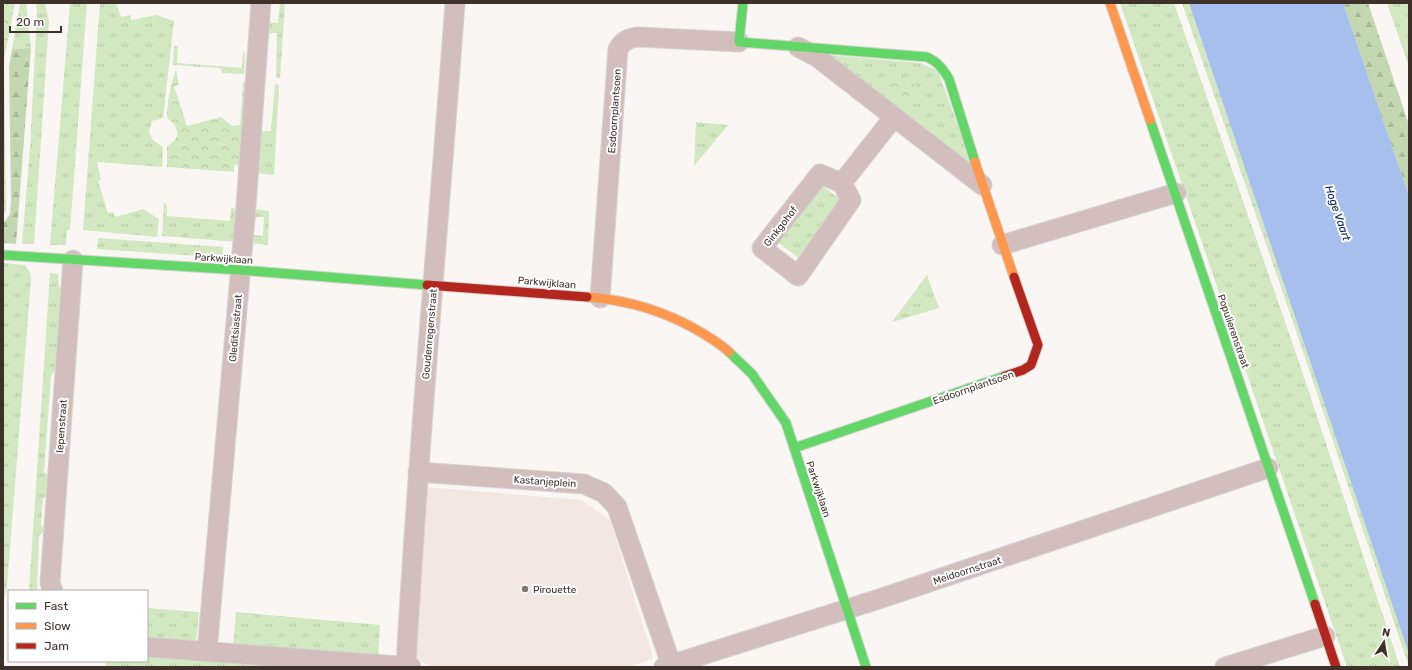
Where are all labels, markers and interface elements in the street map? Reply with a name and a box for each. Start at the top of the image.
scale bar [10,8,61,34]
text: 20 m [16,15,44,29]
street label: Esdoornplantsoen [606,68,624,154]
water label: Hoge Vaart [1322,184,1353,243]
street label: Ginkgohof [761,204,800,249]
street label: Parkwijklaan [194,251,254,267]
street label: Parkwijklaan [517,274,577,292]
street label: Goudenregenstraat [420,288,440,380]
street label: Populierenstraat [1215,293,1251,370]
street label: Gleditsiastraat [227,294,245,362]
street label: Esdoornplantsoen [931,368,1015,407]
street label: Iepenstraat [54,399,70,453]
street label: Parkwijklaan [803,460,833,519]
street label: Kastanjeplein [513,474,577,490]
street label: Meidoornstraat [932,554,1003,588]
marker: Pirouette [520,584,530,594]
place label: Pirouette [533,584,577,596]
legend [8,590,148,662]
text: Fast [44,599,68,613]
text: Slow [44,619,71,633]
north arrow [1364,622,1404,662]
text: N [1381,626,1391,640]
text: Jam [44,639,69,653]

